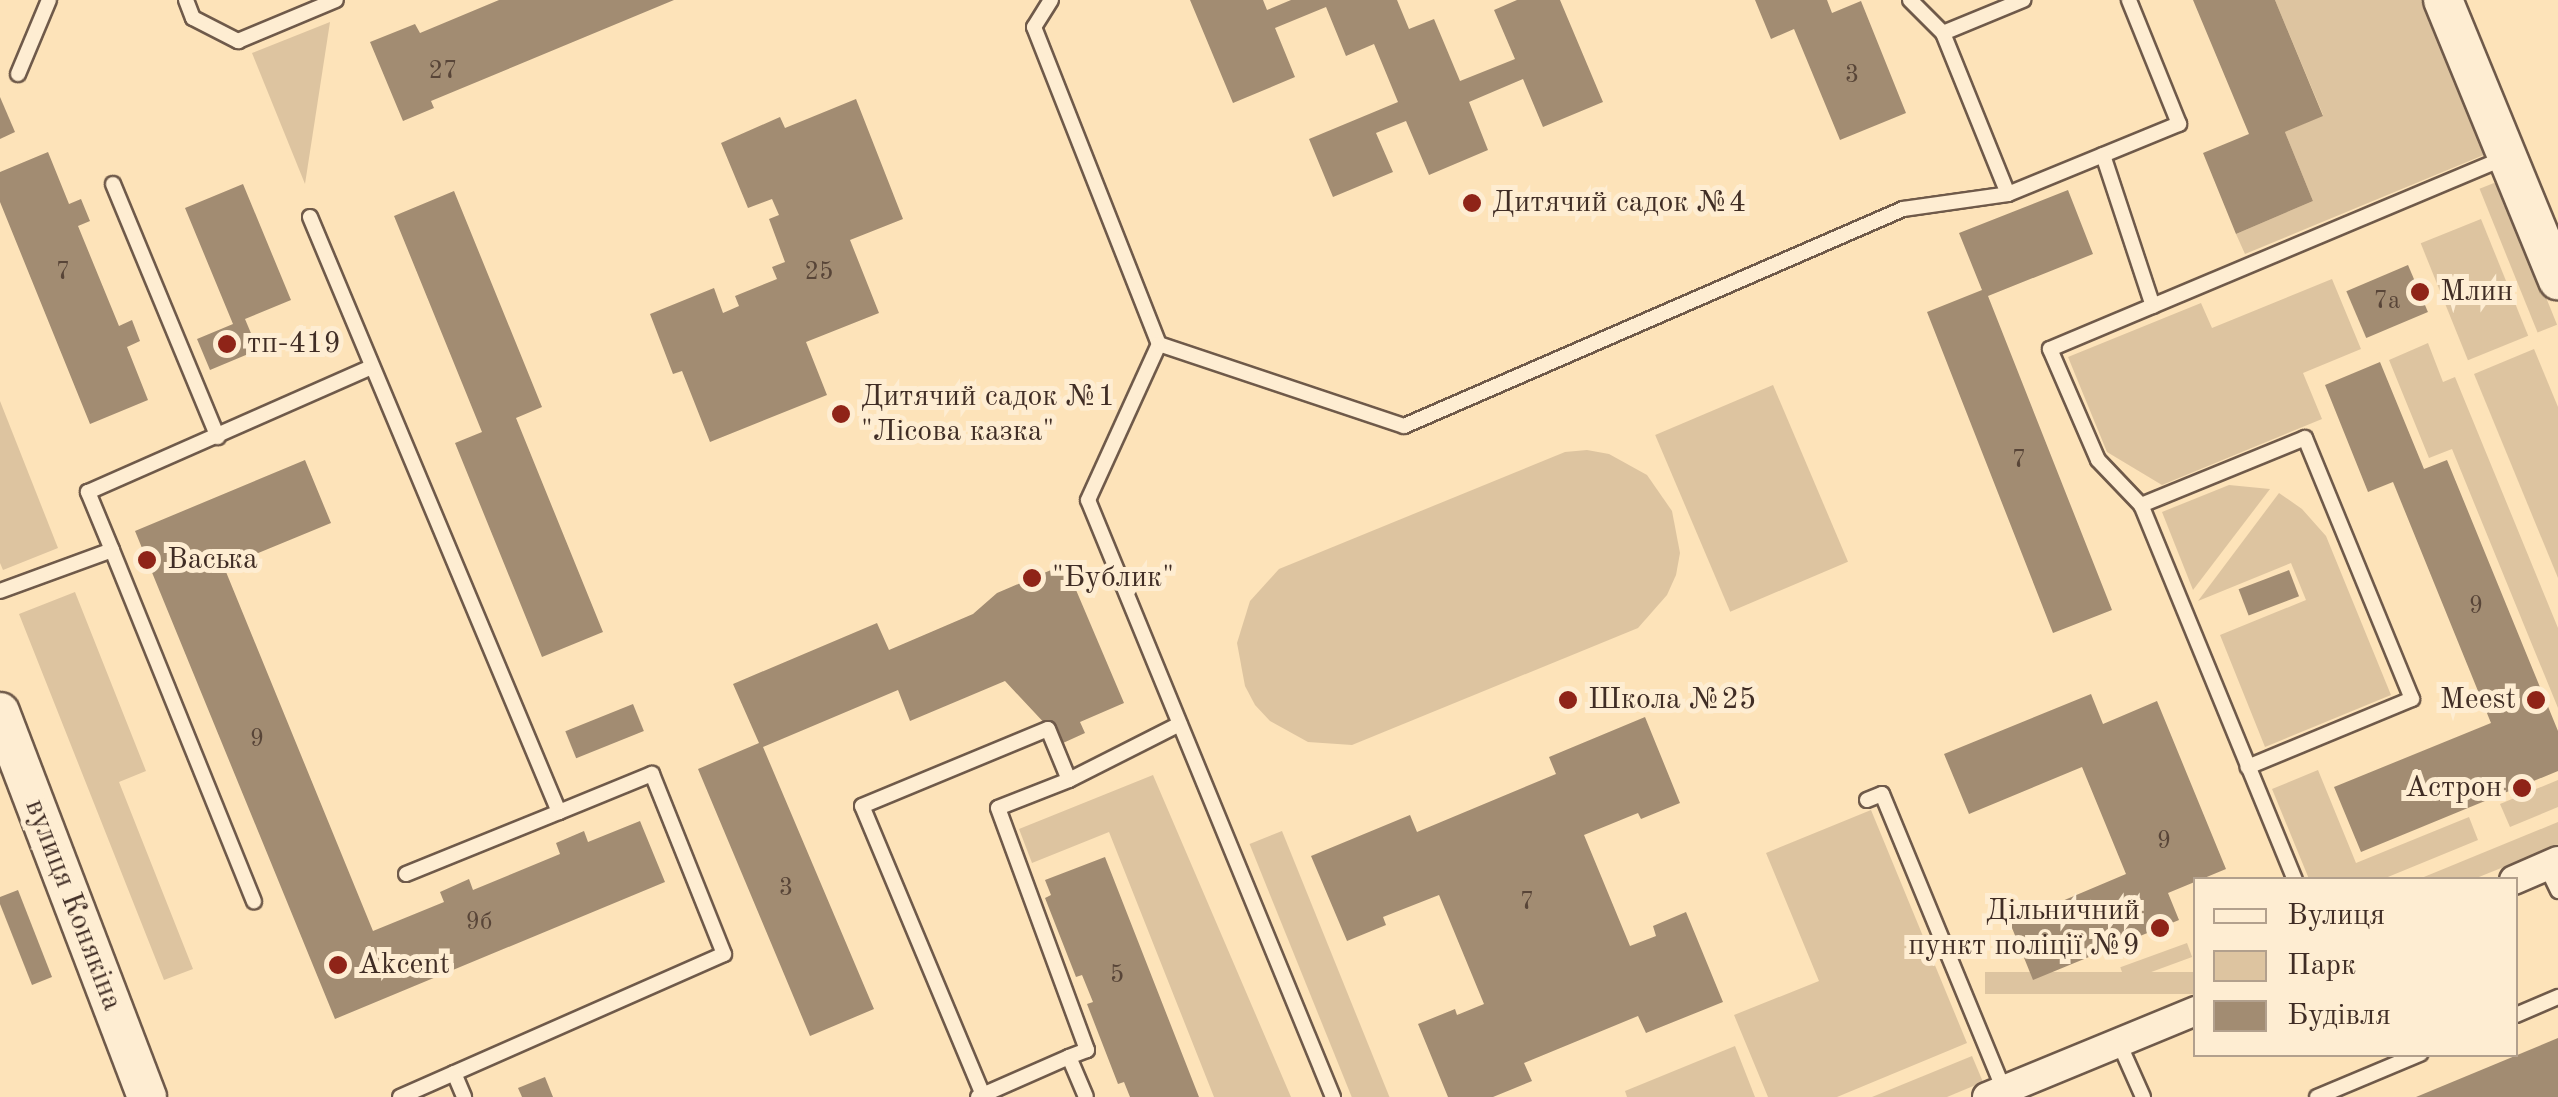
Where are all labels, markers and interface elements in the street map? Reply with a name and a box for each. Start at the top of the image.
house number: 27 [429,57,457,87]
house number: 3 [1845,61,1859,91]
place label: Дитячий садок №4 [1492,185,1746,221]
marker: Дитячий садок №4 [1461,192,1483,214]
house number: 7 [56,258,70,288]
house number: 25 [805,258,833,288]
place label: Млин [2440,274,2513,310]
marker: Млин [2409,281,2431,303]
house number: 7а [2374,287,2400,317]
place label: тп-419 [247,326,341,362]
marker: тп-419 [216,333,238,355]
place label: Дитячий садок №1 "Лісова казка" [861,379,1115,450]
marker: Дитячий садок №1 "Лісова казка" [830,403,852,425]
house number: 7 [2012,446,2026,476]
place label: Васька [167,542,258,578]
marker: Васька [136,549,158,571]
place label: "Бублик" [1052,560,1174,596]
marker: "Бублик" [1021,567,1043,589]
house number: 9 [2469,592,2483,622]
place label: Школа №25 [1588,682,1756,718]
place label: Meest [2440,682,2516,718]
marker: Школа №25 [1557,689,1579,711]
marker: Meest [2525,689,2547,711]
house number: 9 [250,725,264,755]
place label: Астрон [2405,770,2502,806]
marker: Астрон [2511,777,2533,799]
street label: вулиця Конякіна [16,794,130,1016]
house number: 9 [2157,827,2171,857]
house number: 3 [779,874,793,904]
legend [2193,877,2518,1057]
house number: 7 [1520,888,1534,918]
place label: Дільничний пункт поліції №9 [1908,893,2140,964]
text: Вулиця [2287,901,2385,931]
house number: 9б [466,908,492,938]
marker: Дільничний пункт поліції №9 [2149,917,2171,939]
place label: Akcent [358,947,450,983]
text: Парк [2287,951,2356,981]
marker: Akcent [327,954,349,976]
house number: 5 [1110,961,1124,991]
text: Будівля [2287,1001,2391,1031]

